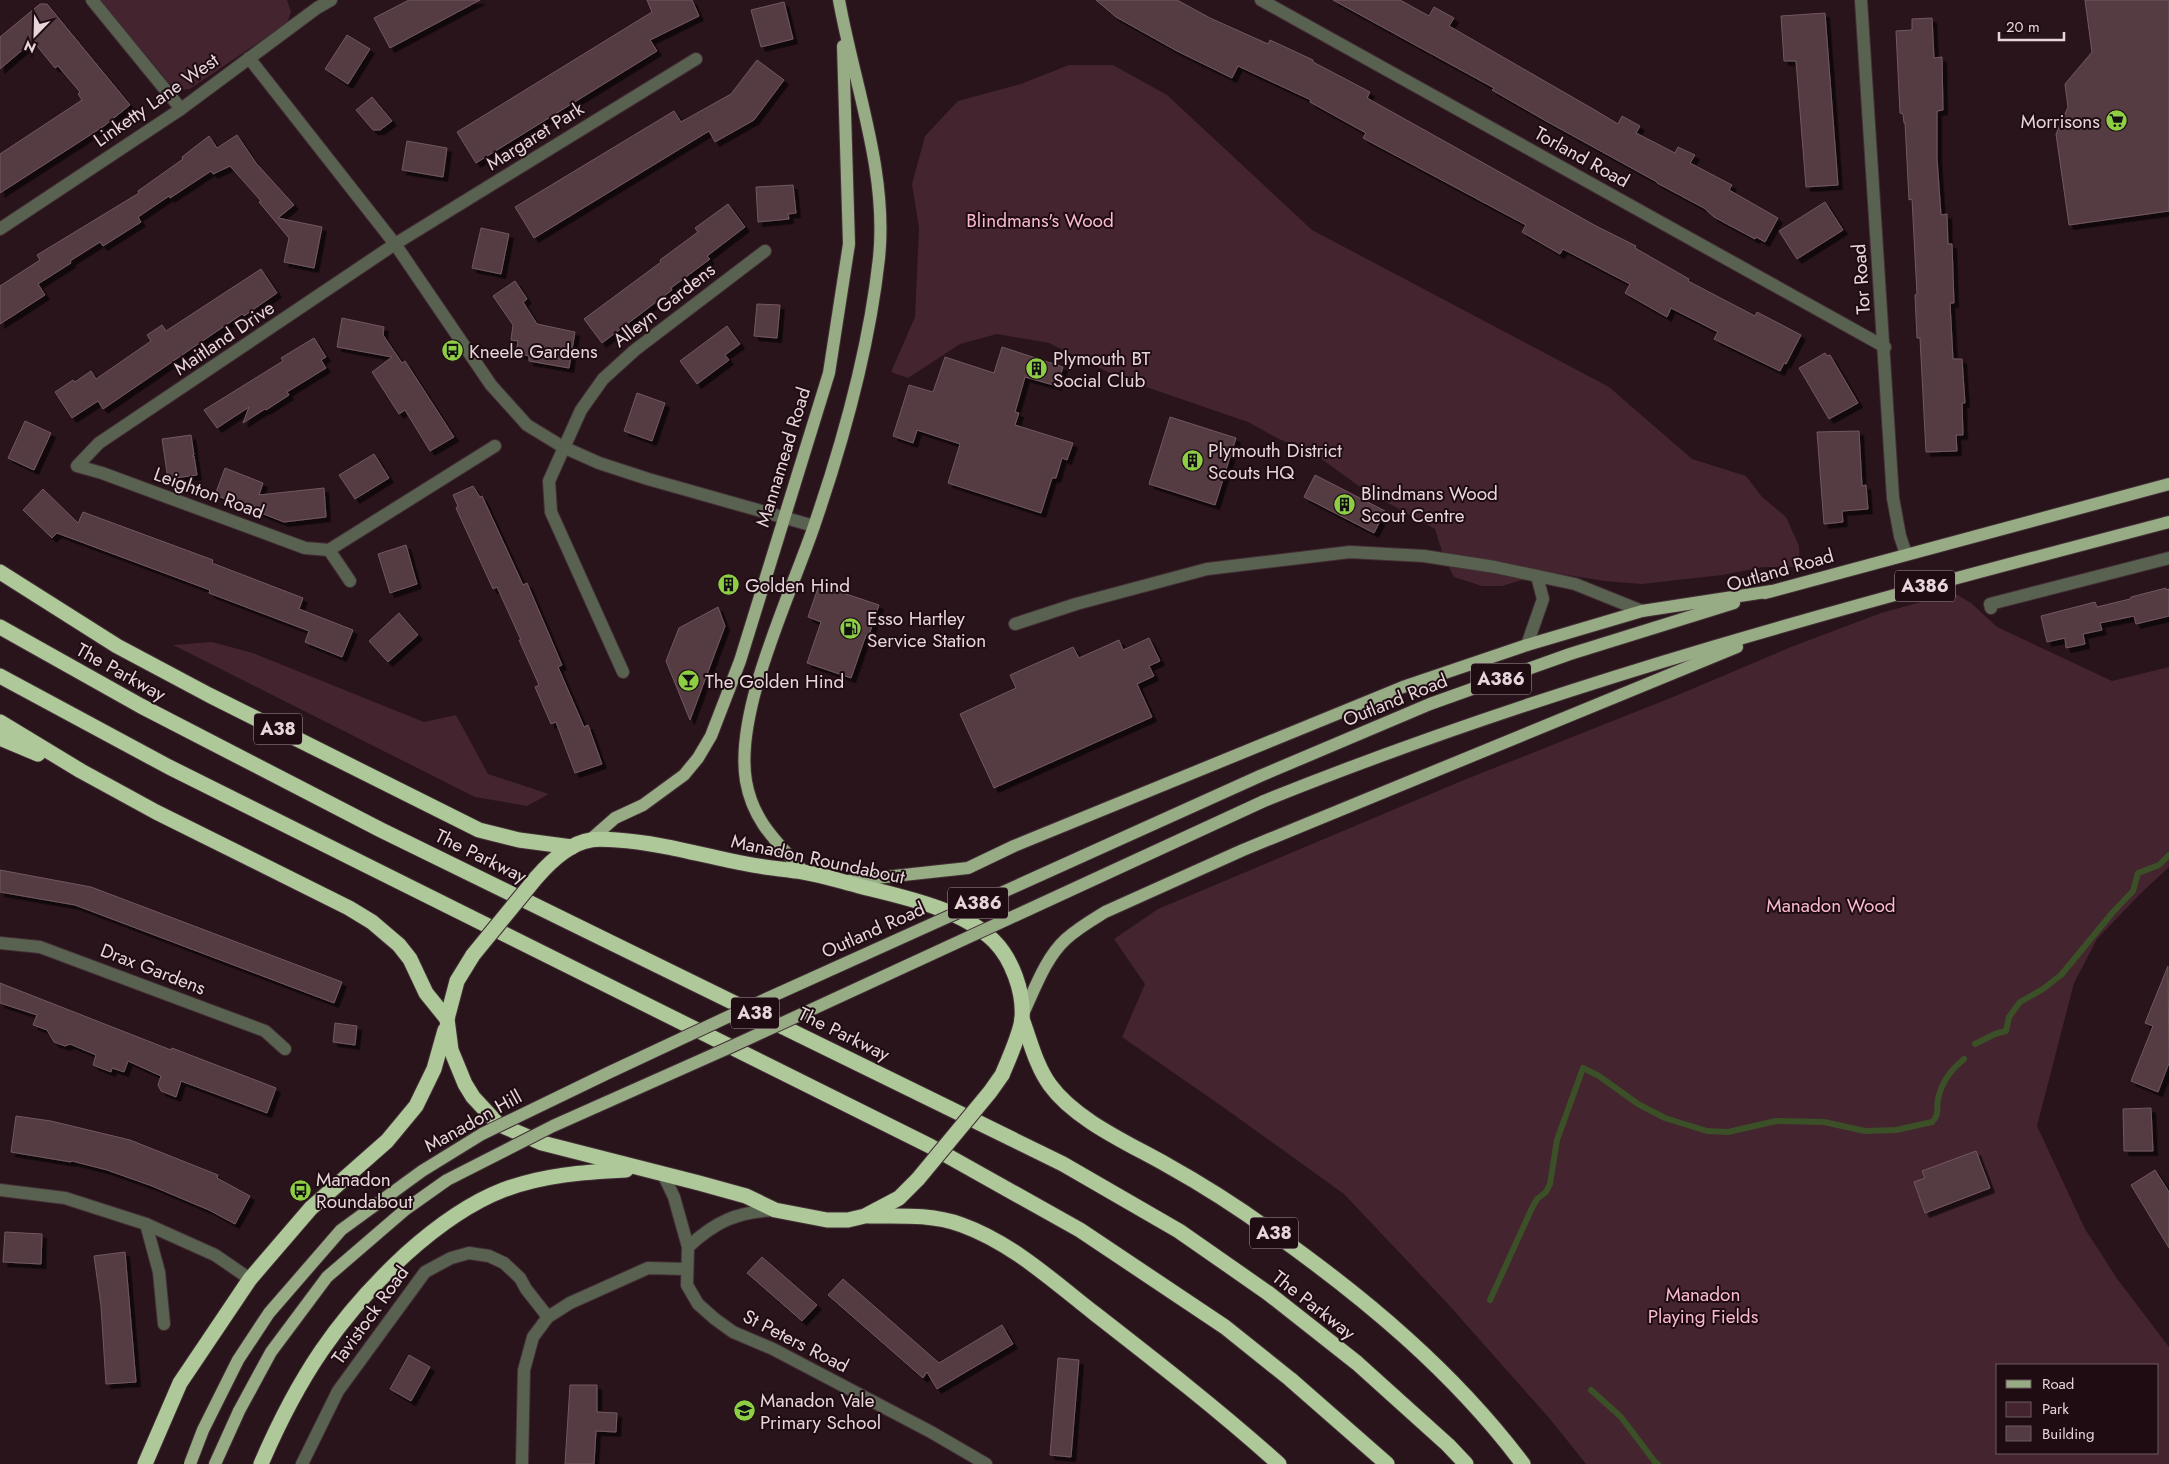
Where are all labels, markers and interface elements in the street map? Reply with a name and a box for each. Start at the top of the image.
north arrow [10,10,60,60]
scale bar [1999,10,2064,42]
text: 20 m [2006,16,2040,38]
text: N [21,36,39,58]
street label: Linketty Lane West [88,47,224,153]
street label: Margaret Park [481,95,590,177]
place label: Morrisons [2021,108,2100,135]
supermarket icon: Morrisons [2104,109,2128,133]
street label: Torland Road [1530,120,1634,194]
park label: Blindmans's Wood [966,207,1114,234]
street label: Tor Road [1845,243,1877,315]
street label: Alleyn Gardens [607,256,721,354]
street label: Maitland Drive [168,294,280,382]
place label: Kneele Gardens [469,338,598,365]
bus stop icon: Kneele Gardens [441,339,465,363]
place label: Plymouth BT Social Club [1053,345,1151,394]
building icon: Plymouth BT Social Club [1025,357,1049,381]
street label: Mannamead Road [749,384,817,530]
place label: Plymouth District Scouts HQ [1208,437,1342,486]
building icon: Plymouth District Scouts HQ [1180,449,1204,473]
street label: Leighton Road [150,461,268,525]
place label: Blindmans Wood Scout Centre [1361,480,1498,529]
building icon: Blindmans Wood Scout Centre [1333,492,1357,516]
street label: Outland Road [1723,542,1837,598]
road number: A386 [1895,570,1955,602]
place label: Golden Hind [745,572,850,599]
building icon: Golden Hind [717,573,741,597]
place label: Esso Hartley Service Station [867,605,986,654]
fuel station icon: Esso Hartley Service Station [839,617,863,641]
street label: The Parkway [71,636,171,708]
road number: A386 [1471,664,1531,694]
street label: Outland Road [1339,667,1451,733]
place label: The Golden Hind [705,668,844,695]
bar icon: The Golden Hind [677,669,701,693]
road number: A38 [254,714,302,744]
street label: The Parkway [431,822,532,890]
street label: Manadon Roundabout [729,827,908,891]
road number: A386 [948,888,1008,918]
park label: Manadon Wood [1766,892,1896,919]
street label: Outland Road [817,895,929,965]
street label: Drax Gardens [96,937,210,1002]
road number: A38 [731,998,779,1028]
street label: The Parkway [794,1000,895,1068]
street label: Manadon Hill [419,1083,527,1159]
place label: Manadon Roundabout [316,1166,413,1215]
bus stop icon: Manadon Roundabout [288,1178,312,1202]
road number: A38 [1250,1218,1298,1248]
street label: Tavistock Road [325,1260,415,1370]
street label: The Parkway [1267,1264,1362,1346]
park label: Manadon Playing Fields [1648,1281,1759,1330]
street label: St Peters Road [738,1303,854,1379]
legend [1996,1364,2159,1454]
text: Road [2042,1373,2074,1395]
place label: Manadon Vale Primary School [760,1387,881,1436]
text: Park [2042,1398,2069,1420]
school or university icon: Manadon Vale Primary School [732,1399,756,1423]
text: Building [2042,1423,2094,1445]

